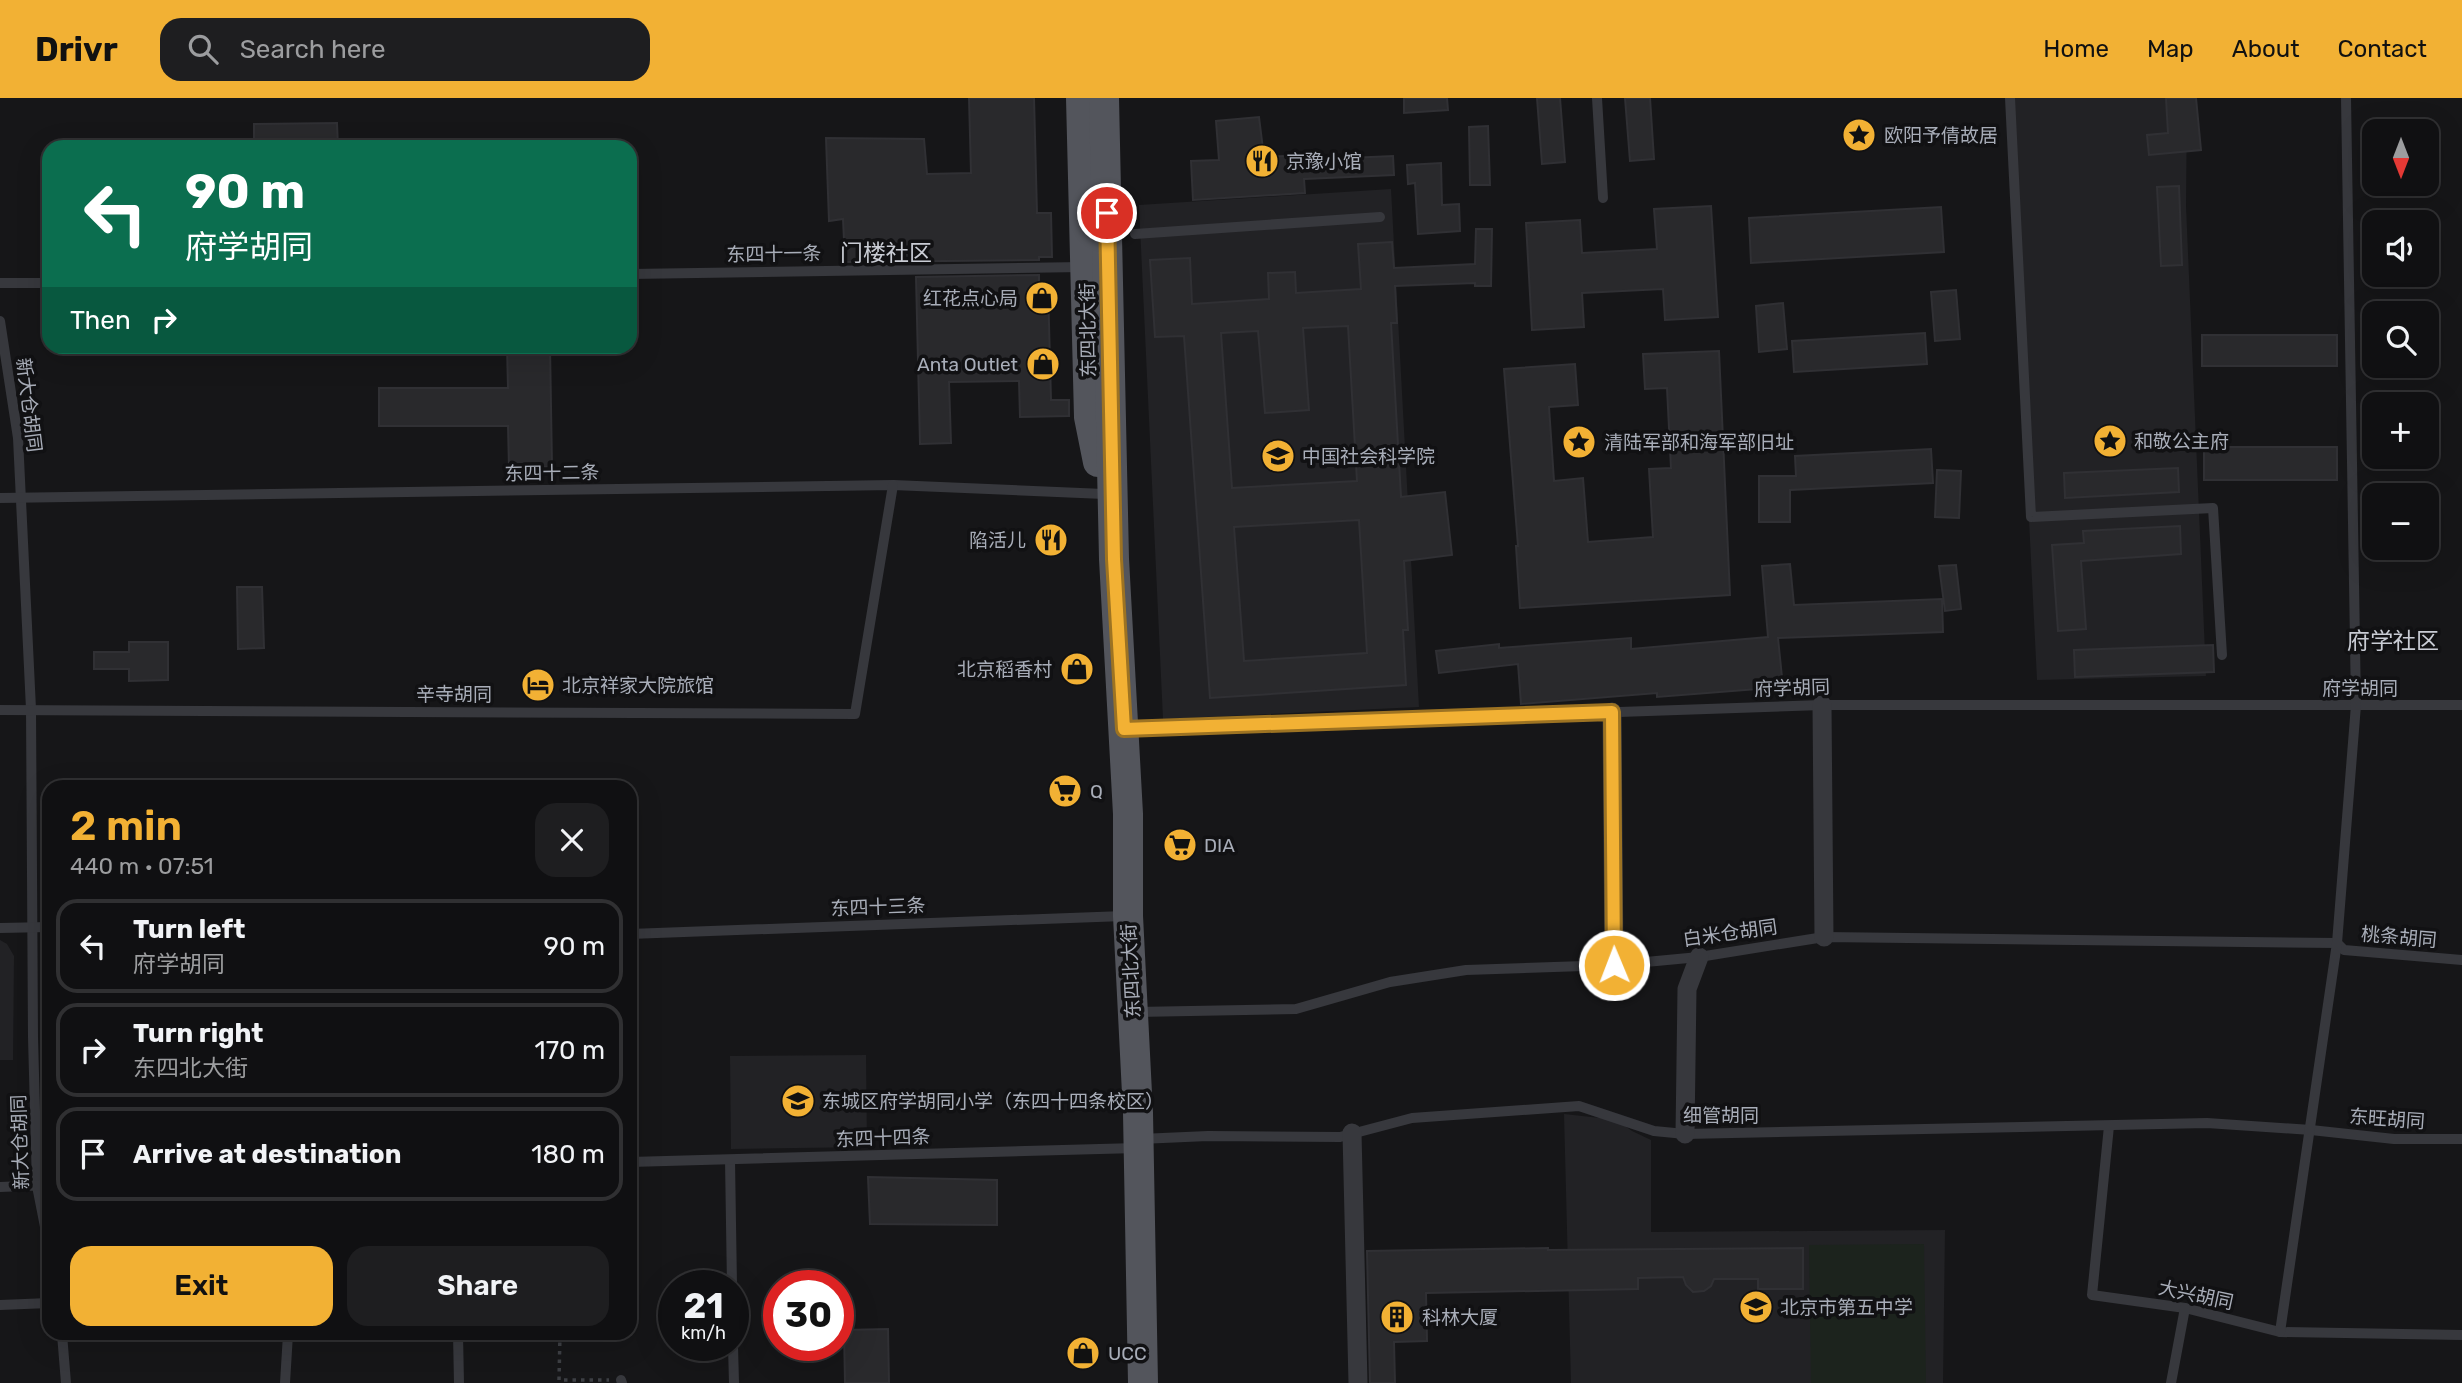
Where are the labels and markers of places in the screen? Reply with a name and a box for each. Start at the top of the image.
place icon: 欧阳予倩故居 [1840,116,1878,154]
place label: 欧阳予倩故居 [1884,124,1998,147]
restaurant icon: 京豫小馆 [1243,142,1281,180]
place label: 京豫小馆 [1286,150,1362,173]
pin [1077,183,1137,243]
shop icon: 红花点心局 [1023,279,1061,317]
place label: 红花点心局 [923,287,1018,310]
shop icon: Anta Outlet [1024,345,1062,383]
place label: Anta Outlet [917,353,1019,376]
place icon: 和敬公主府 [2091,422,2129,460]
place icon: 清陆军部和海军部旧址 [1560,423,1598,461]
place label: 和敬公主府 [2134,430,2229,453]
place label: 清陆军部和海军部旧址 [1604,431,1794,454]
school or university icon: 中国社会科学院 [1259,437,1297,475]
place label: 中国社会科学院 [1302,445,1435,468]
restaurant icon: 陷活儿 [1032,521,1070,559]
place label: 陷活儿 [969,529,1026,552]
shop icon: 北京稻香村 [1058,650,1096,688]
place label: 北京稻香村 [957,658,1052,681]
hotel icon: 北京祥家大院旅馆 [519,666,557,704]
place label: 北京祥家大院旅馆 [562,674,714,697]
supermarket icon: Q [1046,772,1084,810]
place label: Q [1090,780,1103,803]
supermarket icon: DIA [1161,826,1199,864]
place label: DIA [1204,834,1235,857]
school or university icon: 东城区府学胡同小学（东四十四条校区） [779,1082,817,1120]
place label: 东城区府学胡同小学（东四十四条校区） [822,1090,1164,1113]
school or university icon: 北京市第五中学 [1737,1288,1775,1326]
place label: 北京市第五中学 [1780,1296,1913,1319]
building icon: 科林大厦 [1378,1298,1416,1336]
place label: 科林大厦 [1422,1306,1498,1329]
shop icon: UCC [1064,1334,1102,1372]
place label: UCC [1108,1342,1147,1365]

